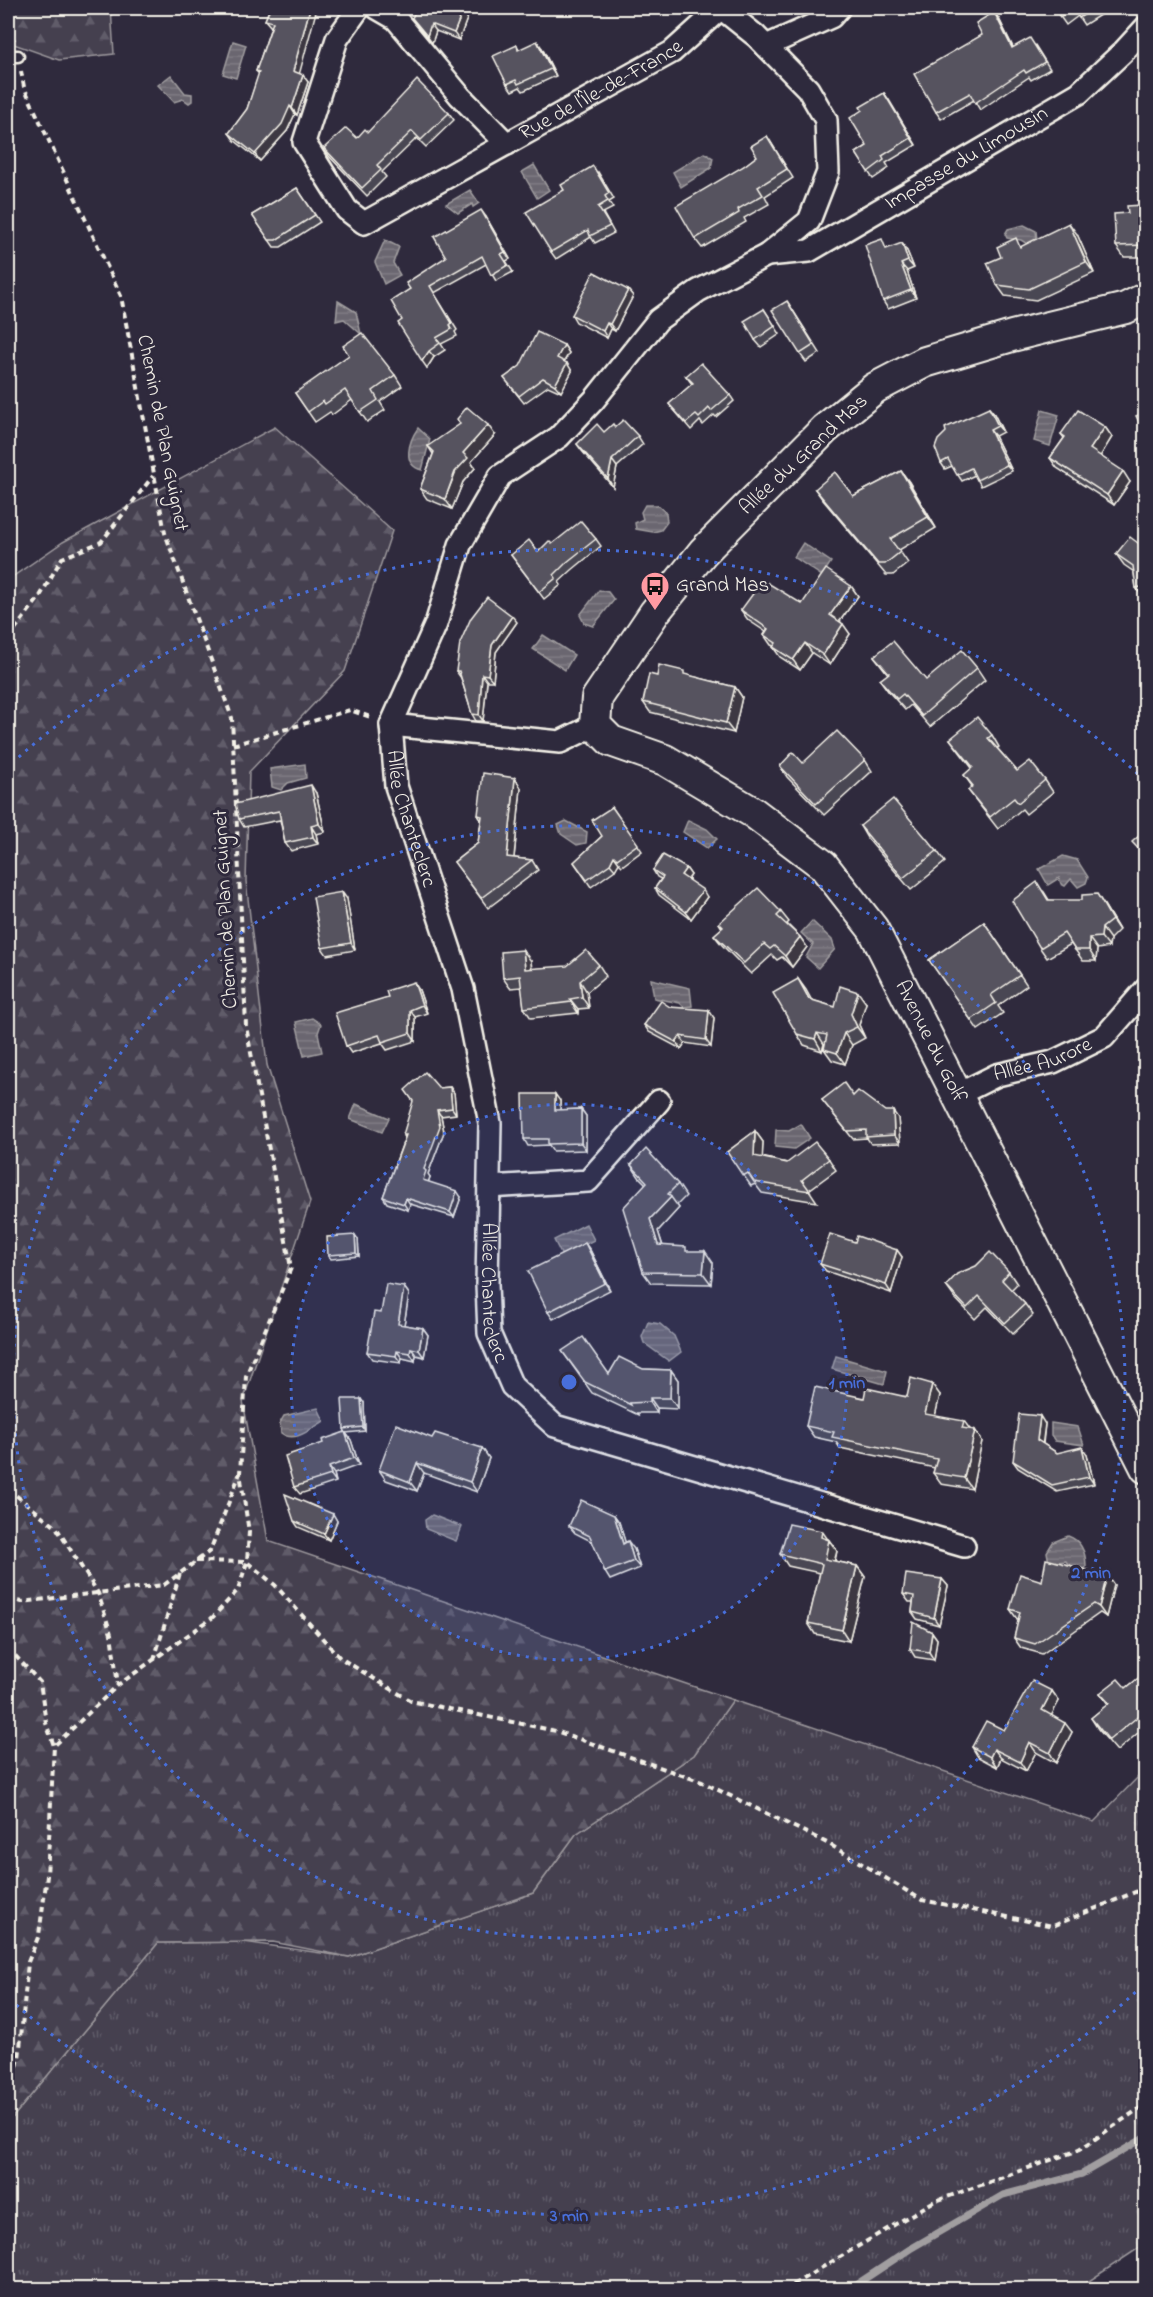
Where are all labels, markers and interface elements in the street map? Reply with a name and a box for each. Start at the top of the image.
street label: Rue de l'Île-de-France [514,33,691,149]
street label: Impasse du Limousin [880,99,1054,218]
street label: Chemin de Plan Guignet [126,332,196,534]
street label: Allée du Grand Mas [733,387,875,523]
bus stop icon: Grand Mas [639,570,671,612]
place label: Grand Mas [676,571,769,601]
street label: Allée Chanteclerc [378,749,444,892]
street label: Chemin de Plan Guignet [206,808,248,1009]
street label: Avenue du Golf [887,975,974,1109]
street label: Allée Aurore [991,1030,1098,1090]
street label: Allée Chanteclerc [472,1222,516,1368]
text: 1 min [829,1371,865,1397]
centre of rings [559,1372,579,1392]
text: 2 min [1070,1561,1111,1587]
text: 3 min [549,2204,588,2230]

